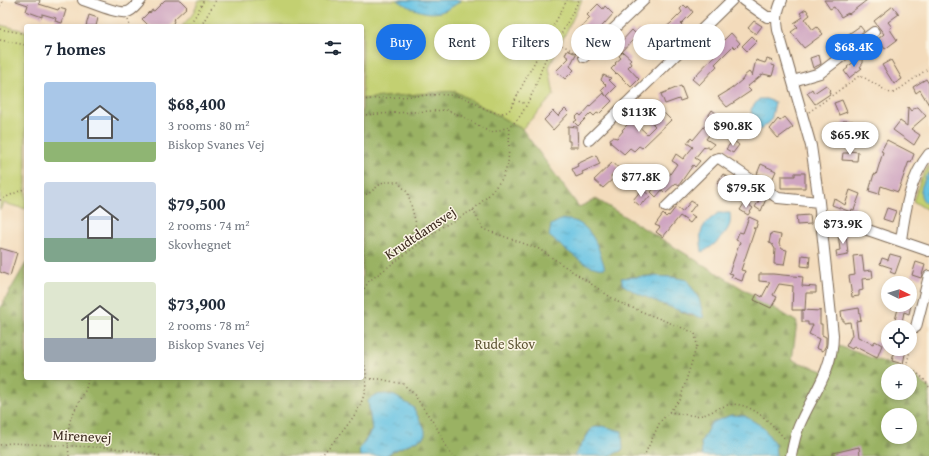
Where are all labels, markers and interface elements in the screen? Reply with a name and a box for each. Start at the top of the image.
chip: Buy [376,24,426,60]
chip: Rent [434,24,490,60]
chip: Filters [498,24,563,60]
chip: New [571,24,625,60]
chip: Apartment [633,24,725,60]
pin: $68.4K [821,34,887,68]
text: 7 homes [44,36,106,61]
icon: filters [322,37,344,59]
text: $68.4K [835,37,873,56]
text: $68,400 [168,91,226,116]
icon: home [76,98,124,146]
pin: $113K [611,99,667,133]
text: $113K [621,102,657,121]
pin: $90.8K [700,113,766,147]
text: 3 rooms · 80 m² [168,116,250,135]
text: $90.8K [714,116,752,135]
pin: $65.9K [817,122,883,156]
text: $65.9K [831,125,869,144]
text: Biskop Svanes Vej [168,135,265,154]
pin: $77.8K [608,164,674,198]
text: $77.8K [622,167,660,186]
pin: $79.5K [713,175,779,209]
text: $79.5K [727,178,765,197]
text: $79,500 [168,191,226,216]
icon: home [76,198,124,246]
street label: Krudtdamsvej [380,202,460,264]
pin: $73.9K [810,211,876,245]
text: $73.9K [824,214,862,233]
text: 2 rooms · 74 m² [168,216,250,235]
text: Skovhegnet [168,235,231,254]
north arrow [881,276,917,312]
map controls [881,276,917,444]
text: $73,900 [168,291,226,316]
icon: home [76,298,124,346]
text: 2 rooms · 78 m² [168,316,250,335]
button: locate [881,320,917,356]
park label: Rude Skov [475,334,535,354]
text: Biskop Svanes Vej [168,335,265,354]
button: + [881,364,917,400]
button: − [881,408,917,444]
street label: Mirenevej [52,424,112,448]

